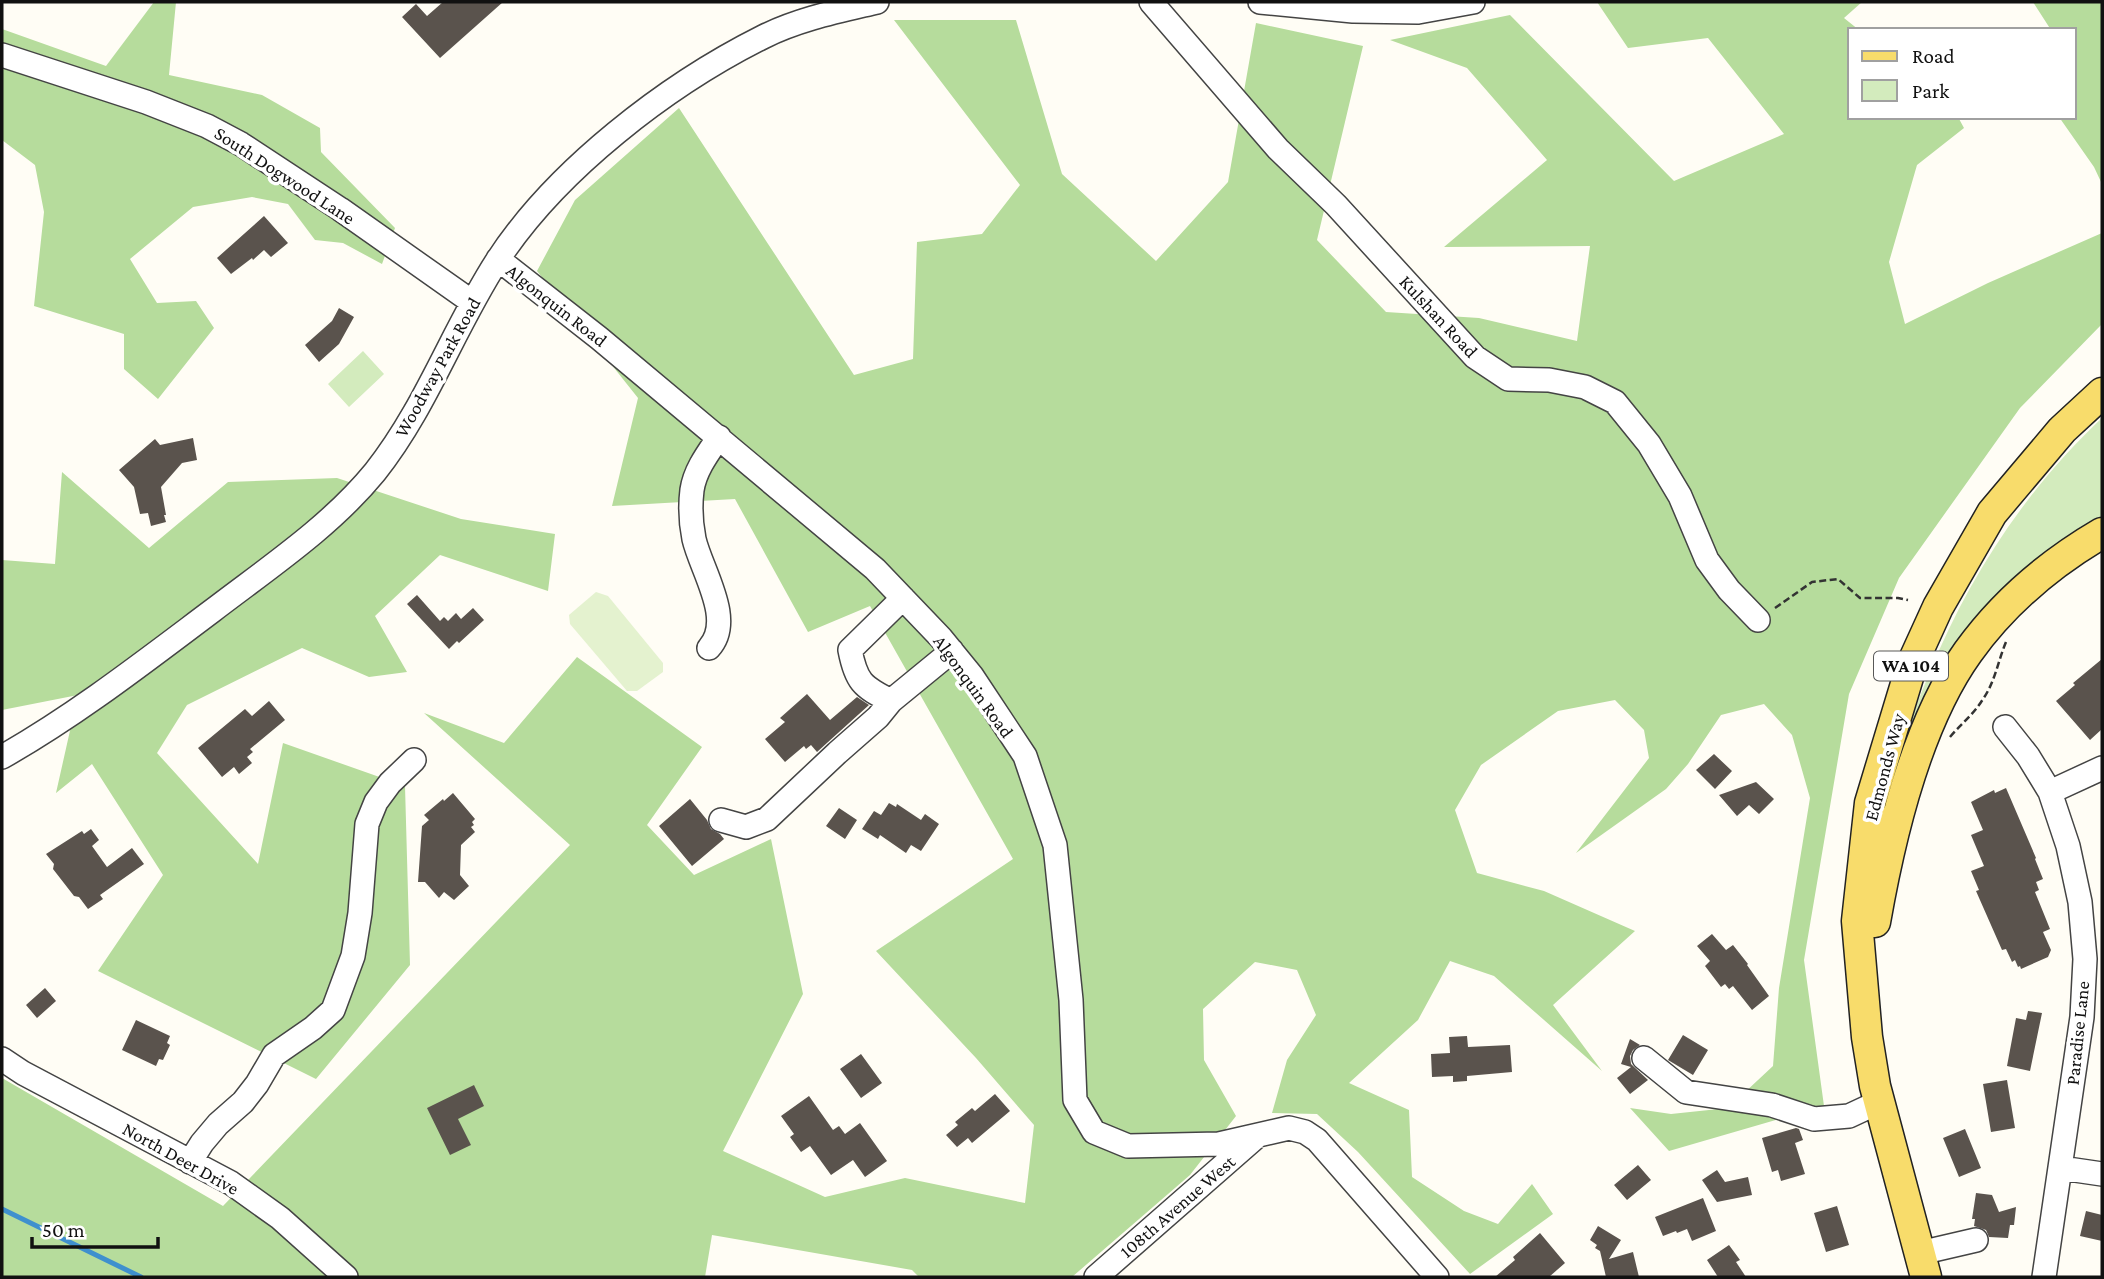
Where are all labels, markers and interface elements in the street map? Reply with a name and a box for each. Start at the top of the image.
legend [1848,28,2076,119]
text: Road [1912,44,1955,68]
text: Park [1912,79,1949,103]
street label: South Dogwood Lane [211,122,359,229]
street label: Algonquin Road [502,260,611,351]
street label: Kulshan Road [1395,271,1482,362]
street label: Woodway Park Road [390,294,484,441]
street label: Algonquin Road [929,631,1018,742]
road number: WA 104 [1874,652,1948,680]
street label: Edmonds Way [1860,711,1909,823]
street label: Paradise Lane [2062,980,2093,1086]
street label: North Deer Drive [119,1118,243,1199]
street label: 108th Avenue West [1116,1150,1240,1262]
scale bar [32,1206,158,1250]
text: 50 m [42,1218,85,1242]

